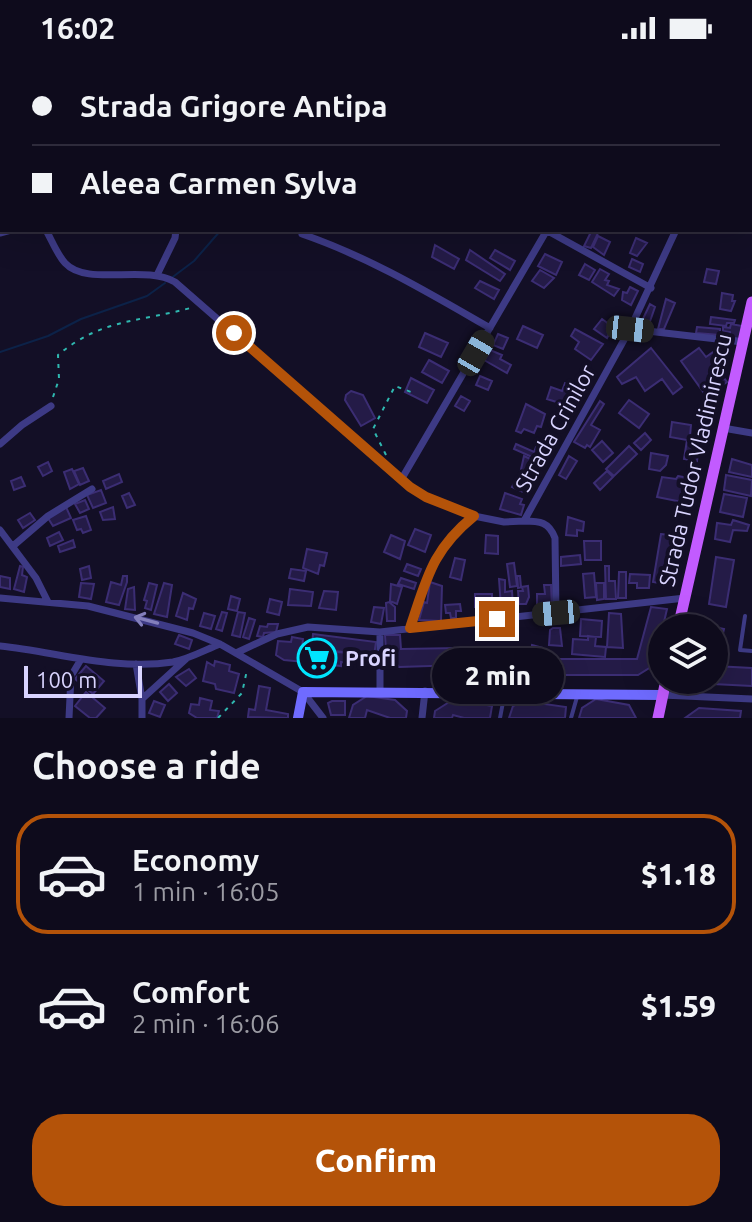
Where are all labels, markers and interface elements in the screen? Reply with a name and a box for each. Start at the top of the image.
text: 16:02 [40,11,115,45]
text: Strada Grigore Antipa [80,89,388,123]
text: Aleea Carmen Sylva [80,166,357,200]
route start [216,315,252,351]
car [605,315,655,343]
car [454,326,498,380]
street label: Strada Tudor Vladimirescu [653,331,736,589]
street label: Strada Crinilor [509,359,600,496]
car [531,599,581,627]
route end [479,601,515,637]
one-way arrow [133,611,159,626]
map controls [648,614,728,694]
button: layers [648,614,728,694]
supermarket icon: Profi [296,637,338,679]
place label: Profi [345,645,396,670]
callout: 2 min [431,647,563,703]
text: 2 min [465,661,531,690]
scale bar [24,662,142,698]
text: 100 m [36,667,97,692]
text: Choose a ride [32,745,261,786]
icon: car [36,838,108,910]
text: Economy [132,843,259,877]
text: $1.18 [641,857,716,891]
text: 1 min · 16:05 [132,877,280,906]
icon: car [36,970,108,1042]
text: Comfort [132,975,250,1009]
text: $1.59 [641,989,716,1023]
text: 2 min · 16:06 [132,1009,280,1038]
button: Confirm [32,1114,720,1206]

